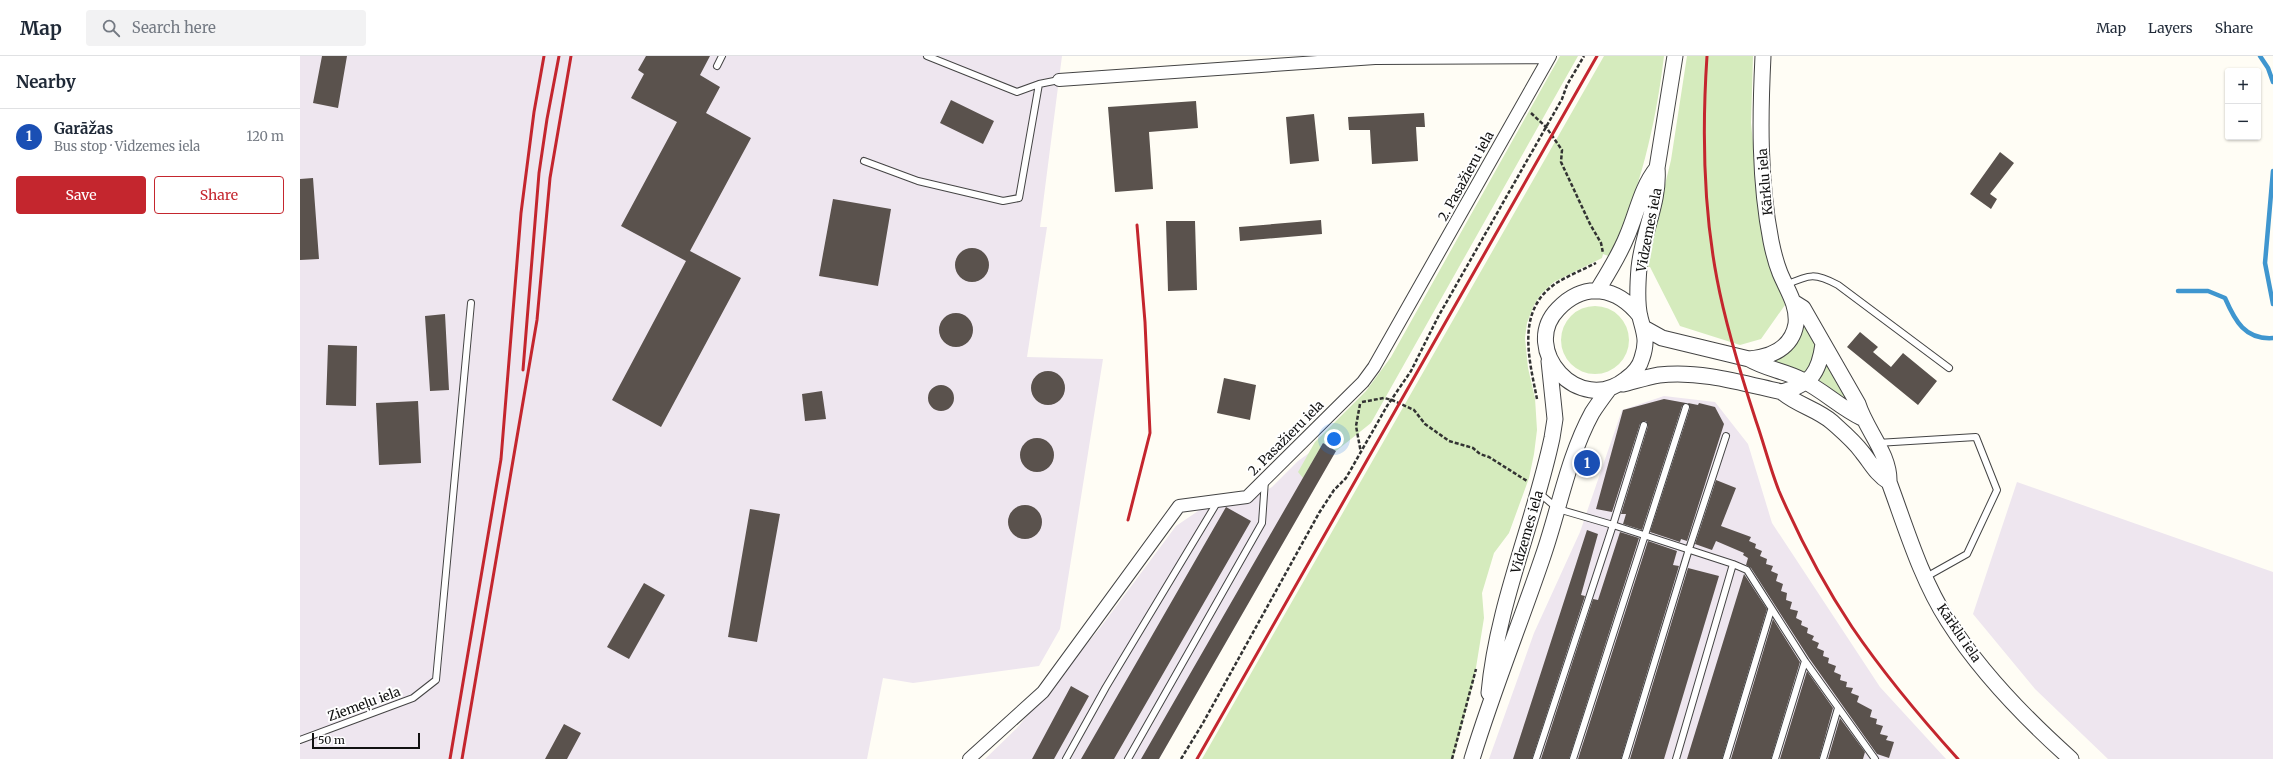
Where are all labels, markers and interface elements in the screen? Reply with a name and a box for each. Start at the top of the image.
search box [86,10,366,46]
text: Map [20,16,62,40]
icon: search [100,17,122,39]
text: Search here [132,18,216,37]
text: Map [2096,19,2126,37]
text: Layers [2148,19,2193,37]
text: Share [2215,19,2253,37]
map controls [2225,68,2261,140]
button: + [2225,68,2261,104]
text: Nearby [16,71,76,93]
button: − [2225,104,2261,140]
text: Garāžas [54,119,113,138]
text: 1 [26,128,32,145]
text: 120 m [246,128,284,145]
street label: 2. Pasažieru iela [1434,128,1498,224]
text: Bus stop · Vidzemes iela [54,138,200,155]
street label: Kārklu iela [1754,148,1776,216]
button: Save [16,176,146,214]
button: Share [154,176,284,214]
street label: Vidzemes iela [1632,186,1666,275]
street label: 2. Pasažieru iela [1245,397,1327,479]
your location [1324,429,1344,449]
pin: 1 [1574,448,1600,478]
street label: Vidzemes iela [1507,489,1547,576]
street label: Kārklu iela [1933,600,1985,666]
street label: Ziemeļu iela [325,683,403,725]
scale bar [312,731,420,750]
text: 50 m [318,733,345,747]

